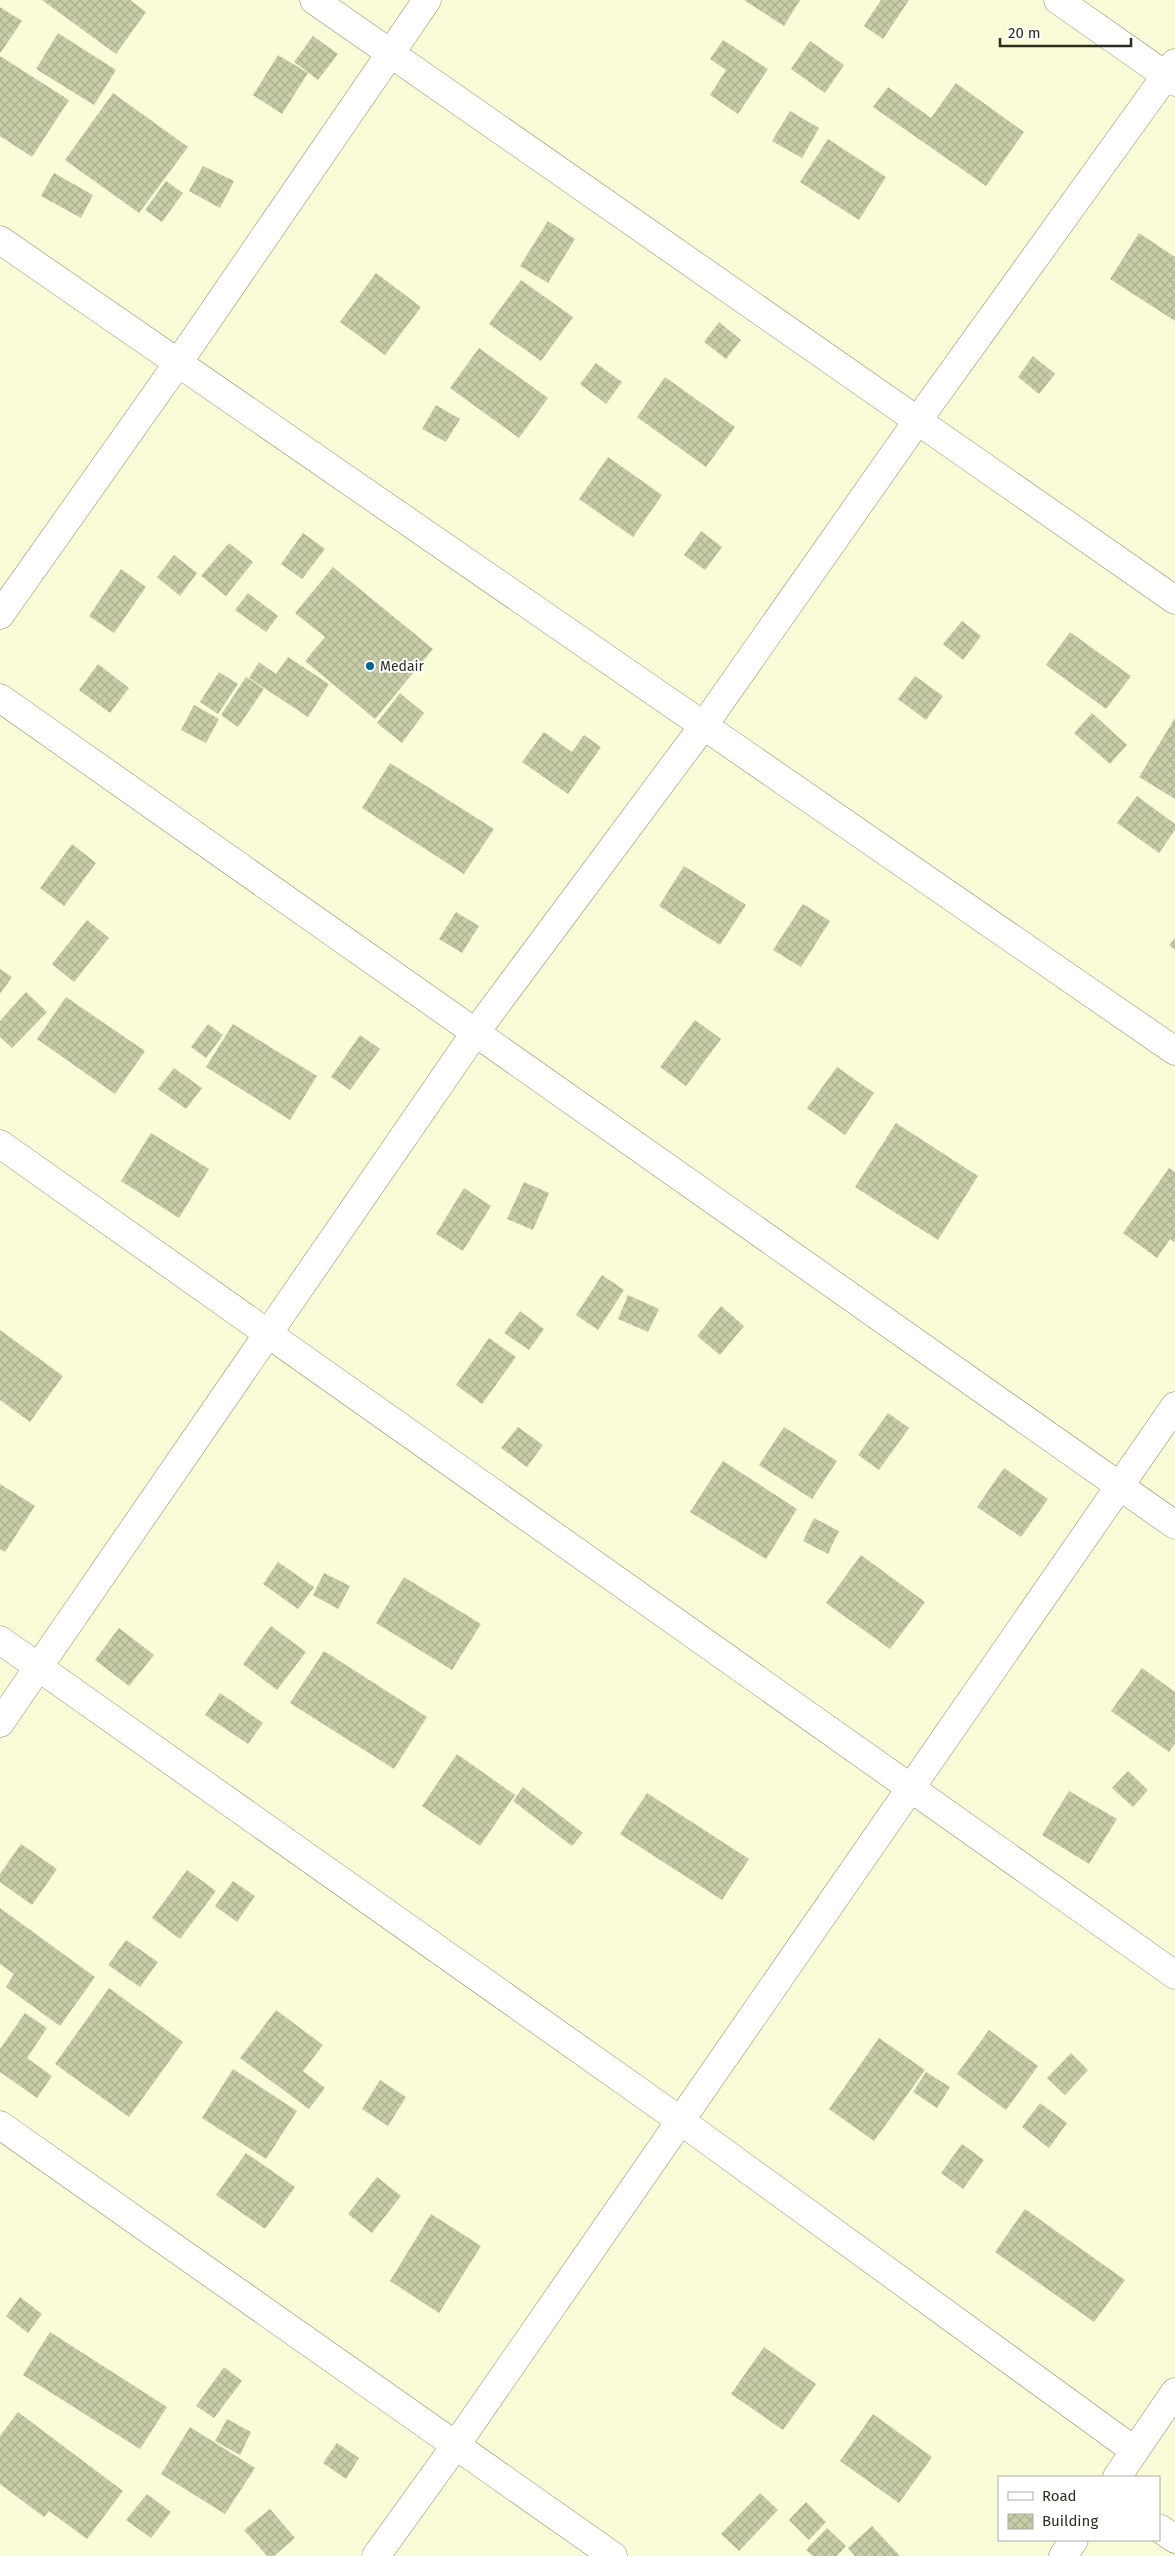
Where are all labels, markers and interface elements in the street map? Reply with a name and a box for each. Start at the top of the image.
scale bar [1000,15,1131,47]
text: 20 m [1008,24,1041,42]
place label: Medair [380,658,424,675]
marker: Medair [364,660,376,672]
legend [998,2476,1160,2541]
text: Road [1042,2487,1077,2505]
text: Building [1042,2512,1098,2530]

